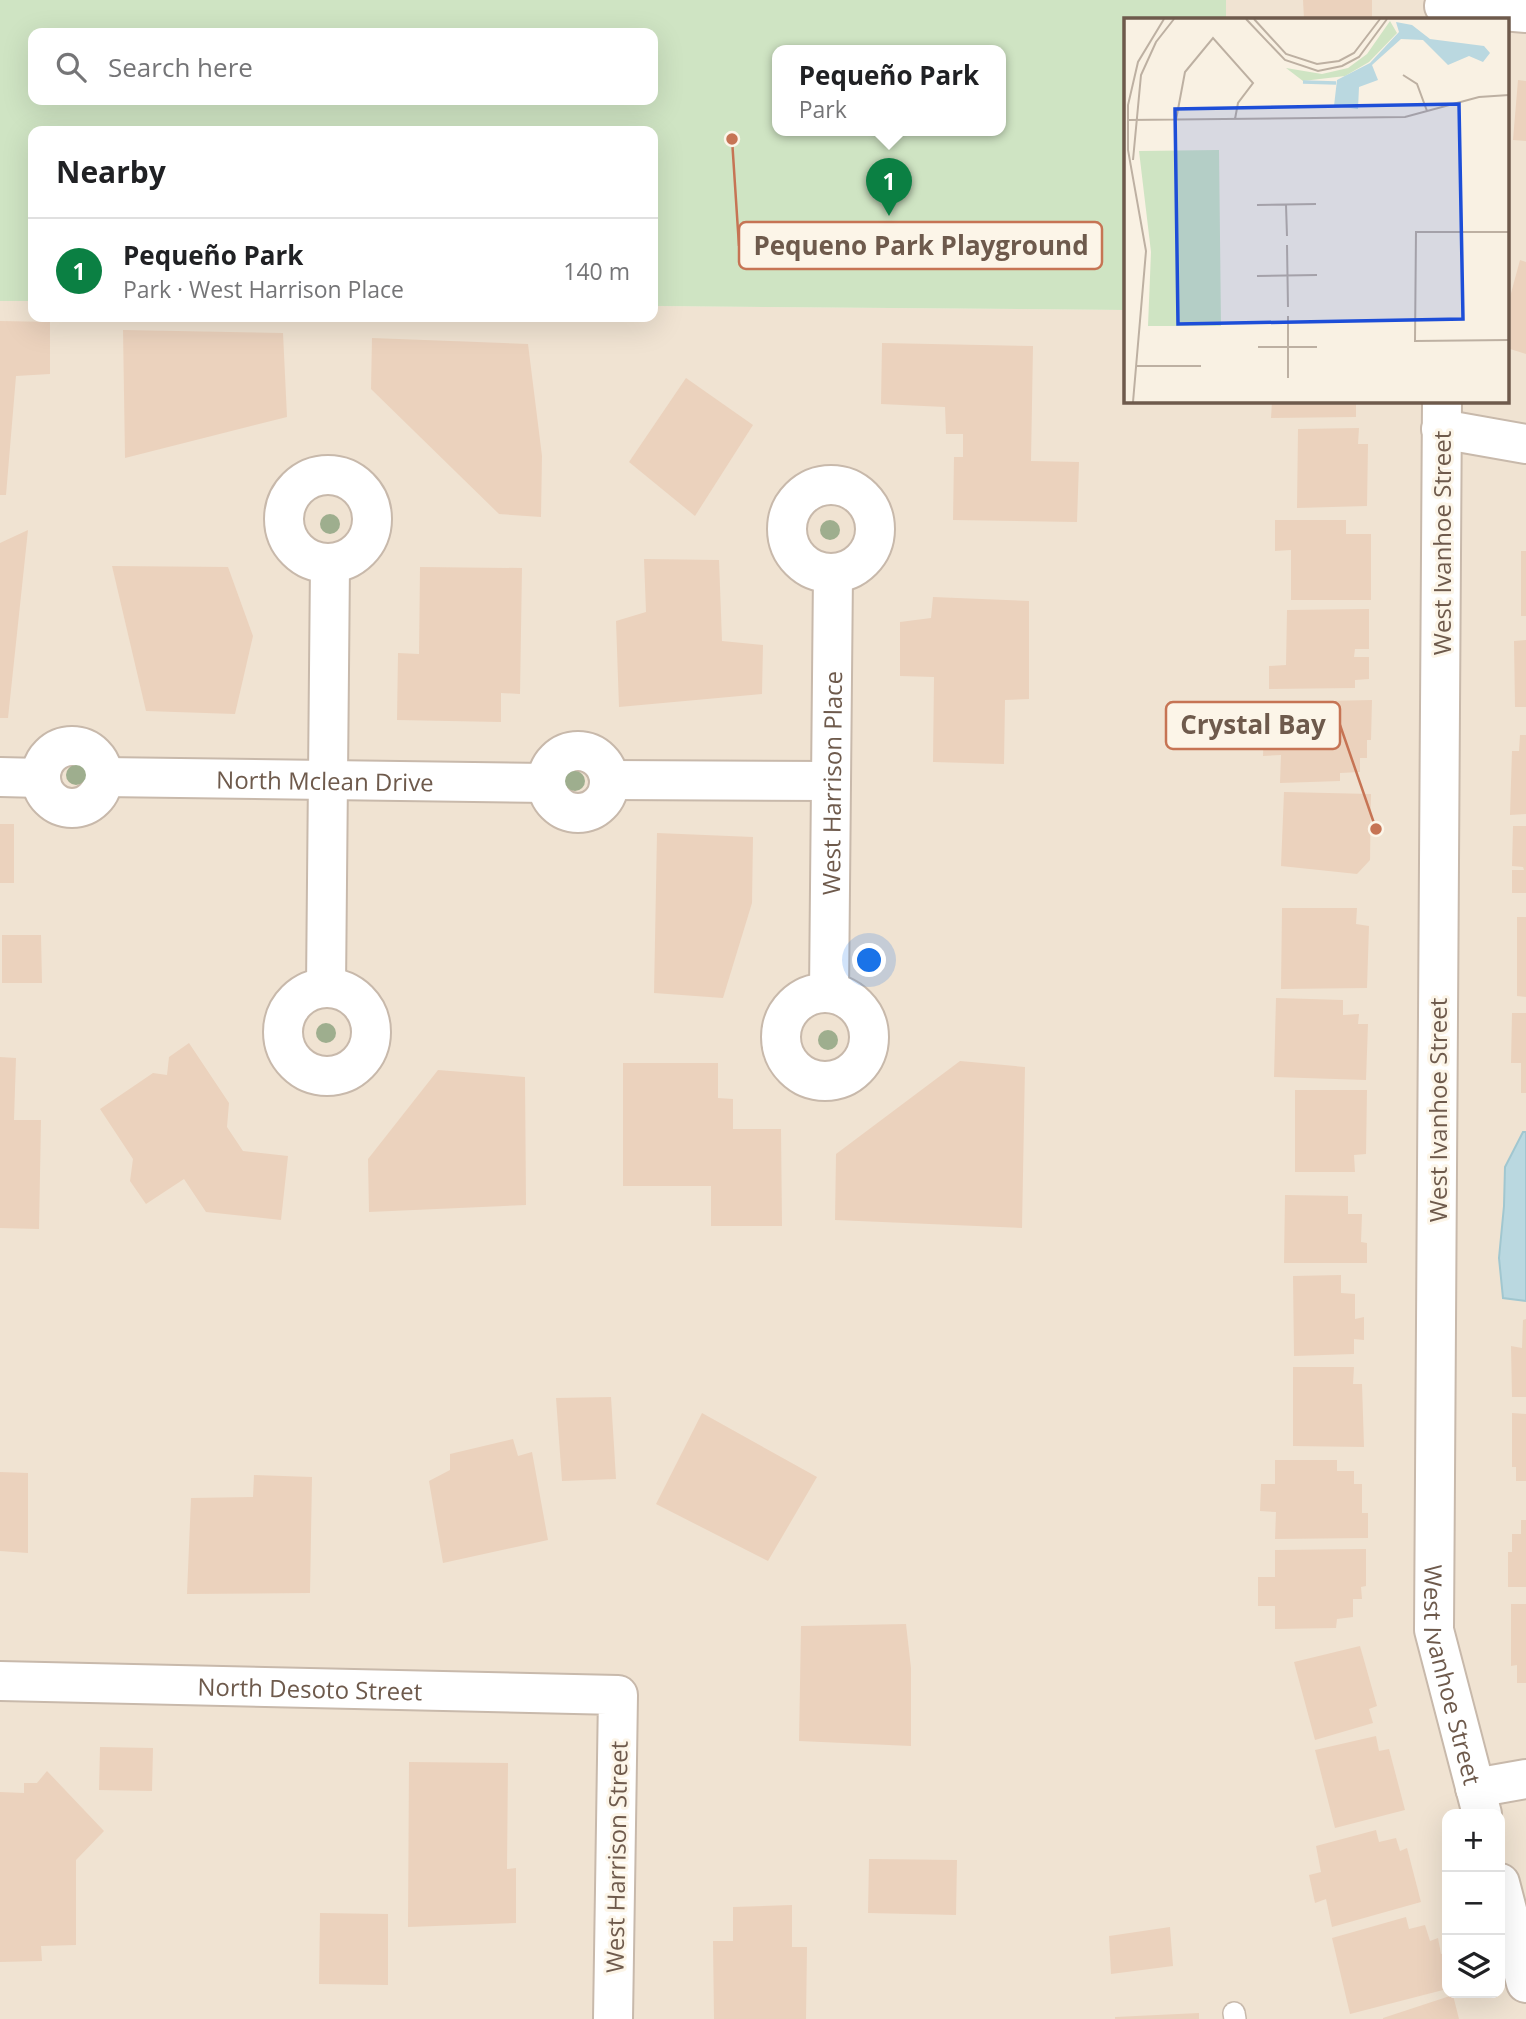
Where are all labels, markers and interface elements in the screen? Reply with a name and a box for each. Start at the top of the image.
inset map [1124,18,1508,402]
search box [28,28,658,105]
popup [772,45,1006,136]
icon: search [52,48,90,86]
text: Search here [108,49,253,85]
text: Pequeño Park [799,57,979,93]
text: Park [799,93,847,125]
text: Nearby [56,151,166,192]
pin: 1 [866,158,912,216]
callout: Pequeno Park Playground [739,222,1102,269]
text: Pequeno Park Playground [753,227,1089,263]
text: Pequeño Park [123,237,304,273]
text: 1 [72,255,86,287]
text: 140 m [563,255,630,287]
text: Park · West Harrison Place [123,273,404,305]
street label: West Ivanhoe Street [1425,431,1458,655]
street label: West Harrison Place [813,671,849,895]
callout: Crystal Bay [1166,702,1340,749]
text: Crystal Bay [1180,706,1326,742]
street label: North Mclean Drive [216,762,434,798]
your location [852,943,886,977]
street label: West Ivanhoe Street [1421,998,1454,1222]
street label: West Ivanhoe Street [1417,1565,1490,1788]
street label: North Desoto Street [197,1669,423,1707]
street label: West Harrison Street [597,1741,635,1973]
map controls [1442,1809,1505,1998]
button: + [1442,1809,1505,1872]
button: − [1442,1872,1505,1935]
button: layers [1442,1935,1505,1998]

